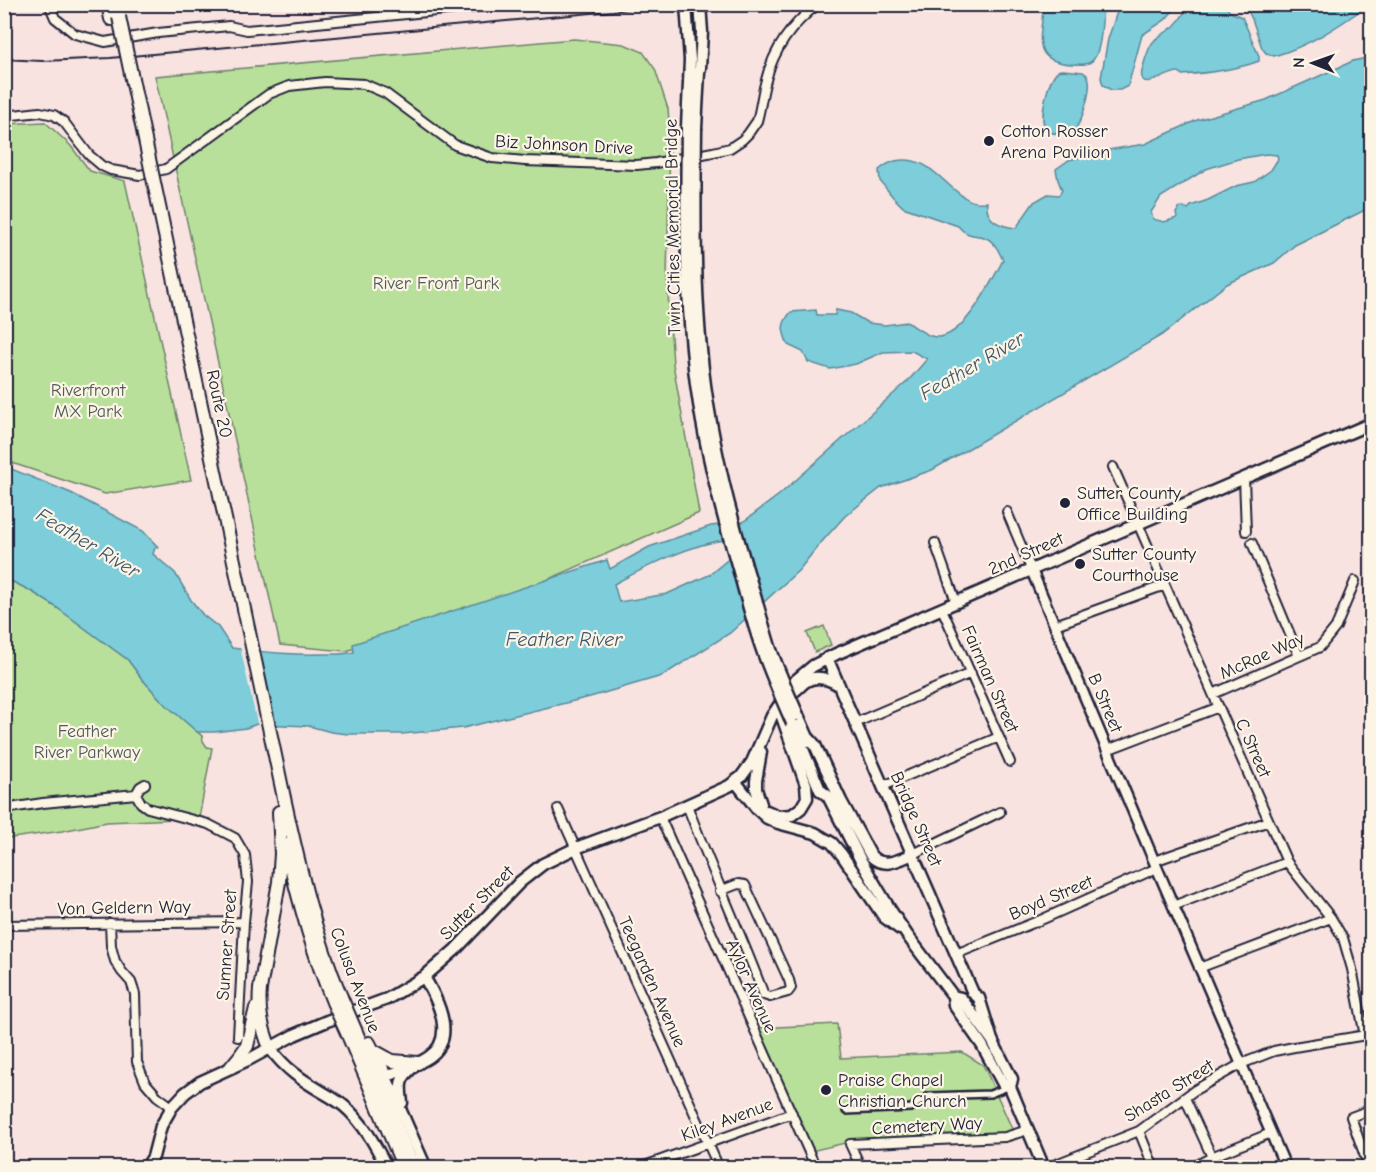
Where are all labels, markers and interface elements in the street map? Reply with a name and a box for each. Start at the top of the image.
north arrow [1283,33,1343,93]
text: N [1290,57,1308,68]
street label: Twin Cities Memorial Bridge [661,119,685,335]
place label: Cotton Rosser Arena Pavilion [1001,121,1110,163]
street label: Biz Johnson Drive [495,131,633,159]
marker: Cotton Rosser Arena Pavilion [982,134,996,148]
park label: River Front Park [373,273,500,294]
water label: Feather River [916,326,1029,405]
street label: Route 20 [202,368,236,440]
park label: Riverfront MX Park [51,380,126,422]
place label: Sutter County Office Building [1077,483,1188,525]
marker: Sutter County Office Building [1058,496,1072,510]
water label: Feather River [32,503,145,583]
street label: 2nd Street [985,528,1068,580]
place label: Sutter County Courthouse [1092,544,1197,586]
marker: Sutter County Courthouse [1073,557,1087,571]
street label: Fairman Street [957,622,1023,737]
water label: Feather River [506,628,623,651]
street label: McRae Way [1216,628,1308,684]
street label: B Street [1083,670,1127,737]
street label: C Street [1231,715,1276,781]
park label: Feather River Parkway [34,721,141,763]
street label: Bridge Street [886,768,947,870]
street label: Sutter Street [436,861,519,944]
street label: Boyd Street [1006,871,1097,925]
street label: Sumner Street [213,888,241,1001]
street label: Von Geldern Way [57,896,192,920]
street label: Teegarden Avenue [614,913,690,1051]
street label: Colusa Avenue [325,924,385,1036]
street label: Aylor Avenue [721,936,781,1036]
street label: Shasta Street [1120,1055,1218,1127]
place label: Praise Chapel Christian Church [838,1070,967,1112]
marker: Praise Chapel Christian Church [819,1083,833,1097]
street label: Kiley Avenue [678,1094,776,1146]
street label: Cemetery Way [871,1113,984,1139]

